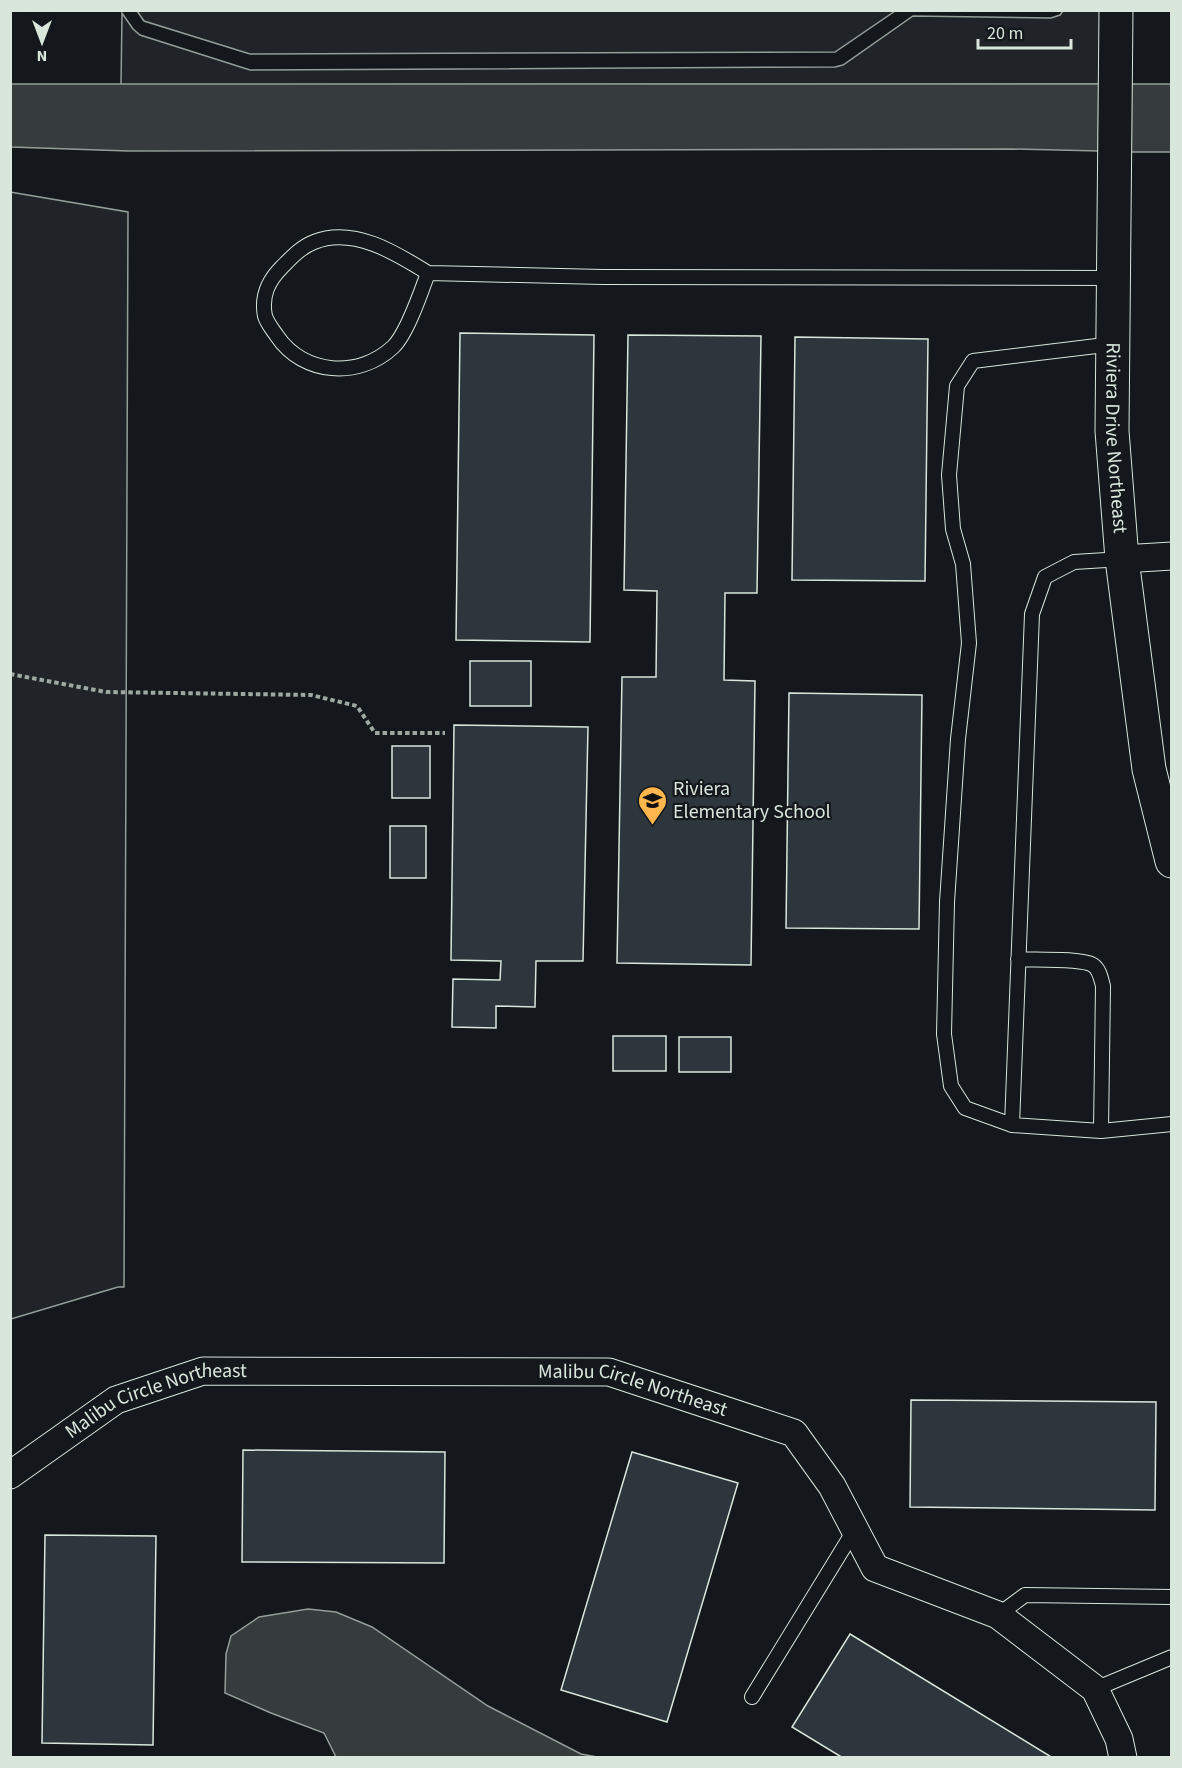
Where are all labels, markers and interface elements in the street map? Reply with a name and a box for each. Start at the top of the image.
north arrow [12,12,72,72]
scale bar [978,12,1071,50]
text: 20 m [987,21,1023,46]
text: N [37,45,47,67]
street label: Riviera Drive Northeast [1098,342,1134,535]
place label: Riviera Elementary School [673,775,831,826]
school or university icon: Riviera Elementary School [636,784,668,826]
street label: Malibu Circle Northeast [60,1357,247,1446]
street label: Malibu Circle Northeast [538,1358,731,1424]

